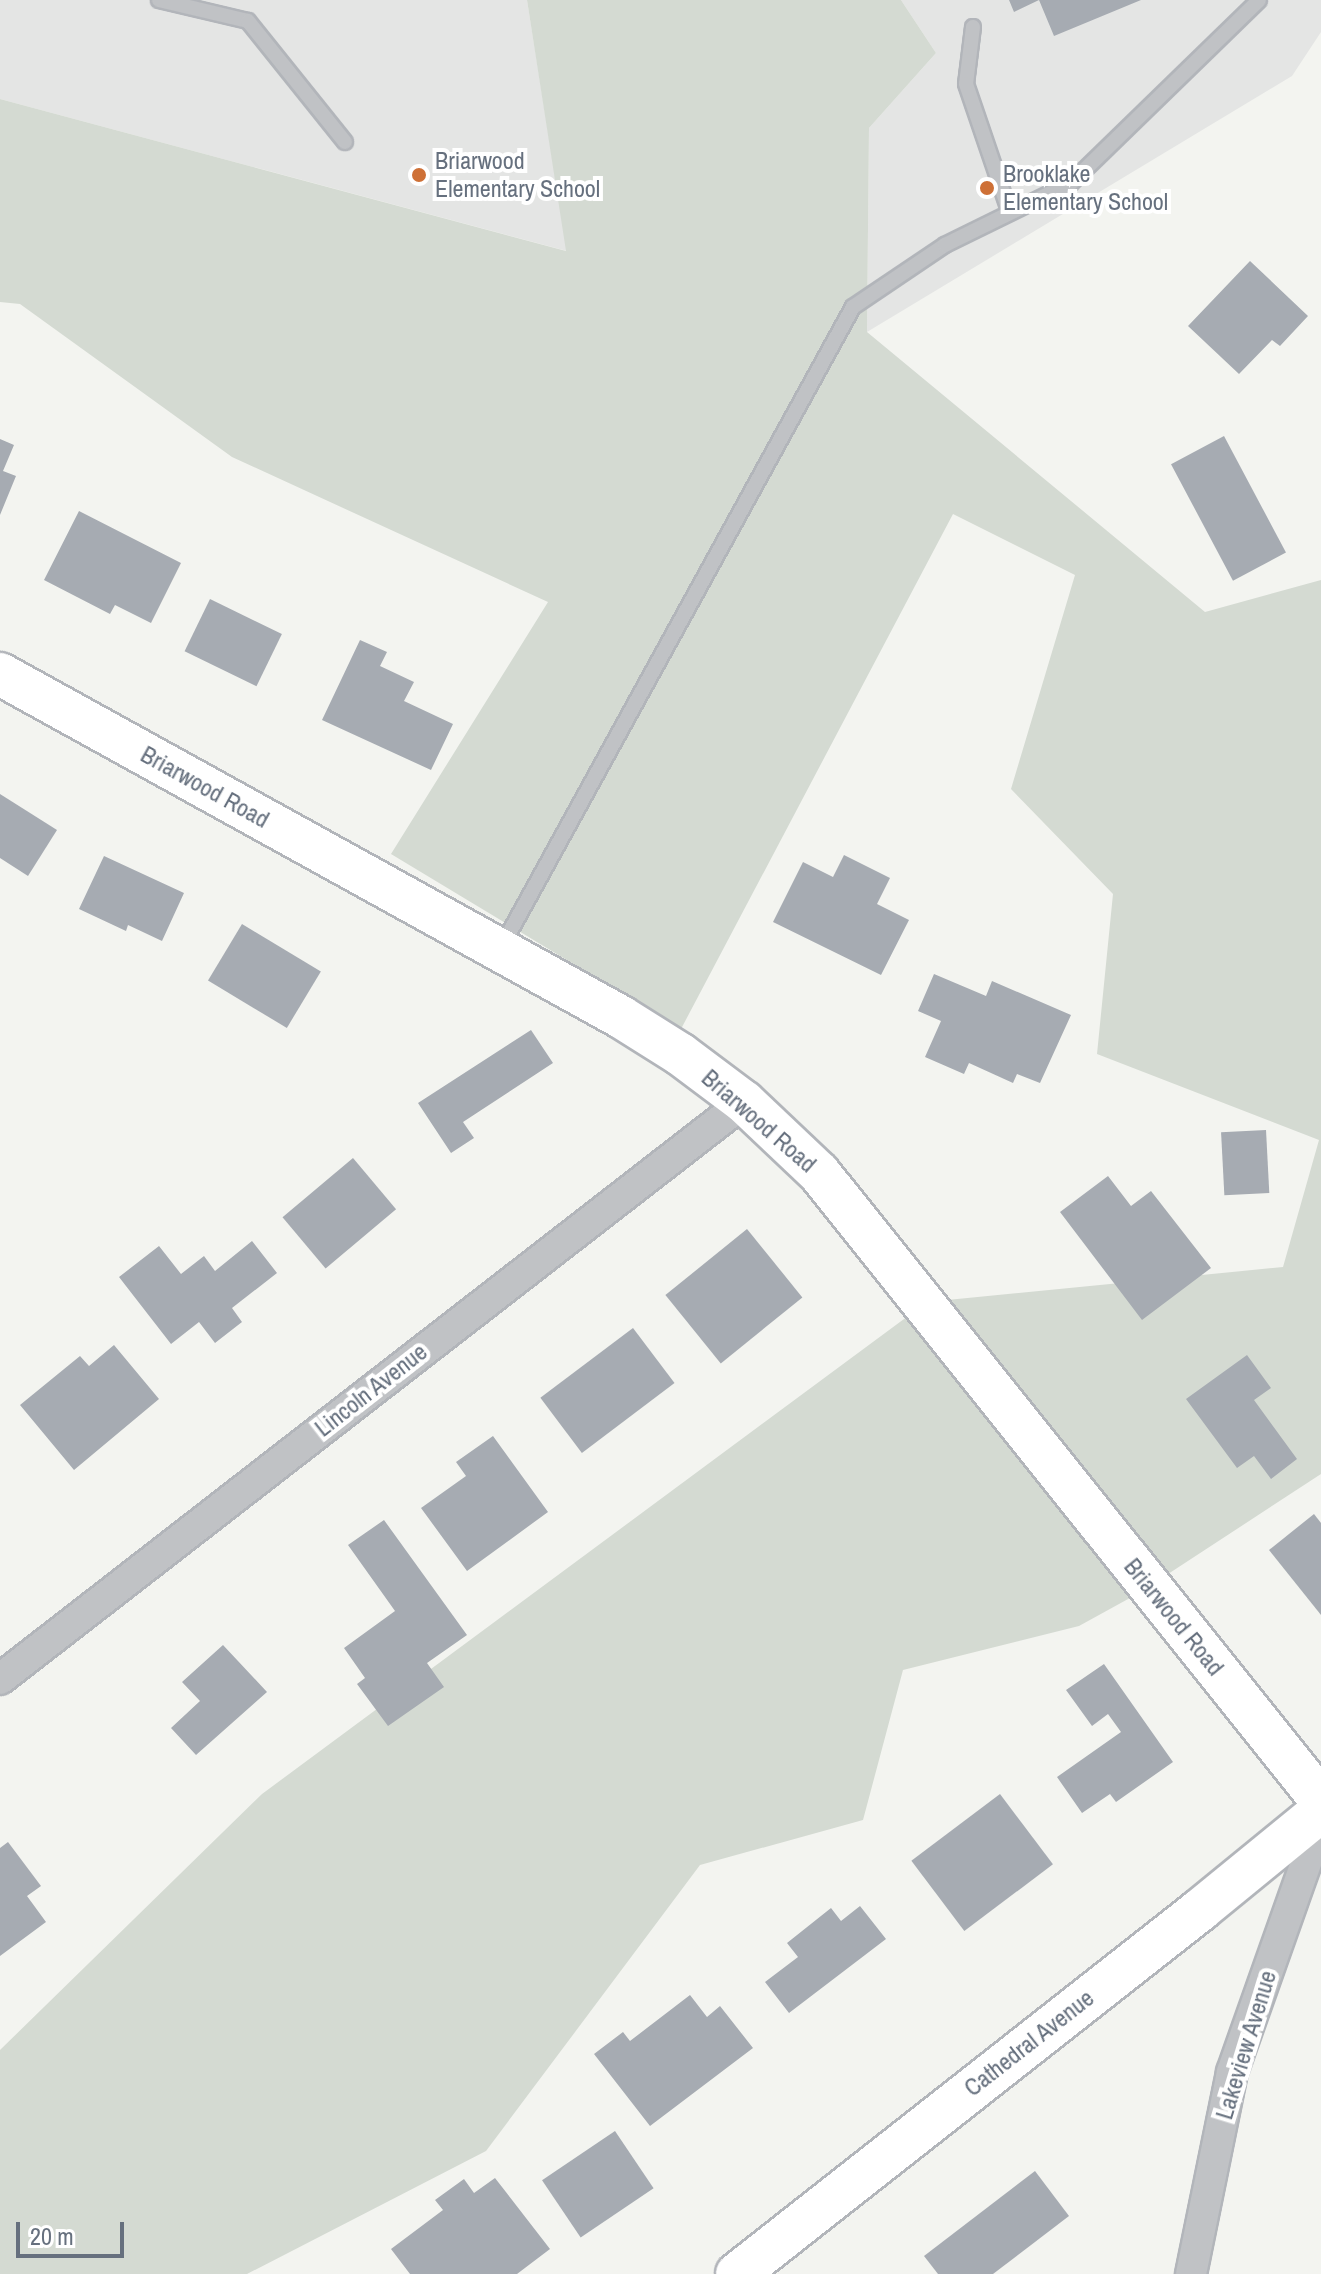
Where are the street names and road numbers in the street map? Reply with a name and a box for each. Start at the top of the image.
street label: Briarwood Road [136,740,274,834]
street label: Briarwood Road [696,1063,822,1179]
street label: Lincoln Avenue [309,1337,433,1443]
street label: Briarwood Road [1118,1553,1230,1681]
street label: Lakeview Avenue [1210,1967,1282,2123]
street label: Cathedral Avenue [958,1983,1100,2103]

